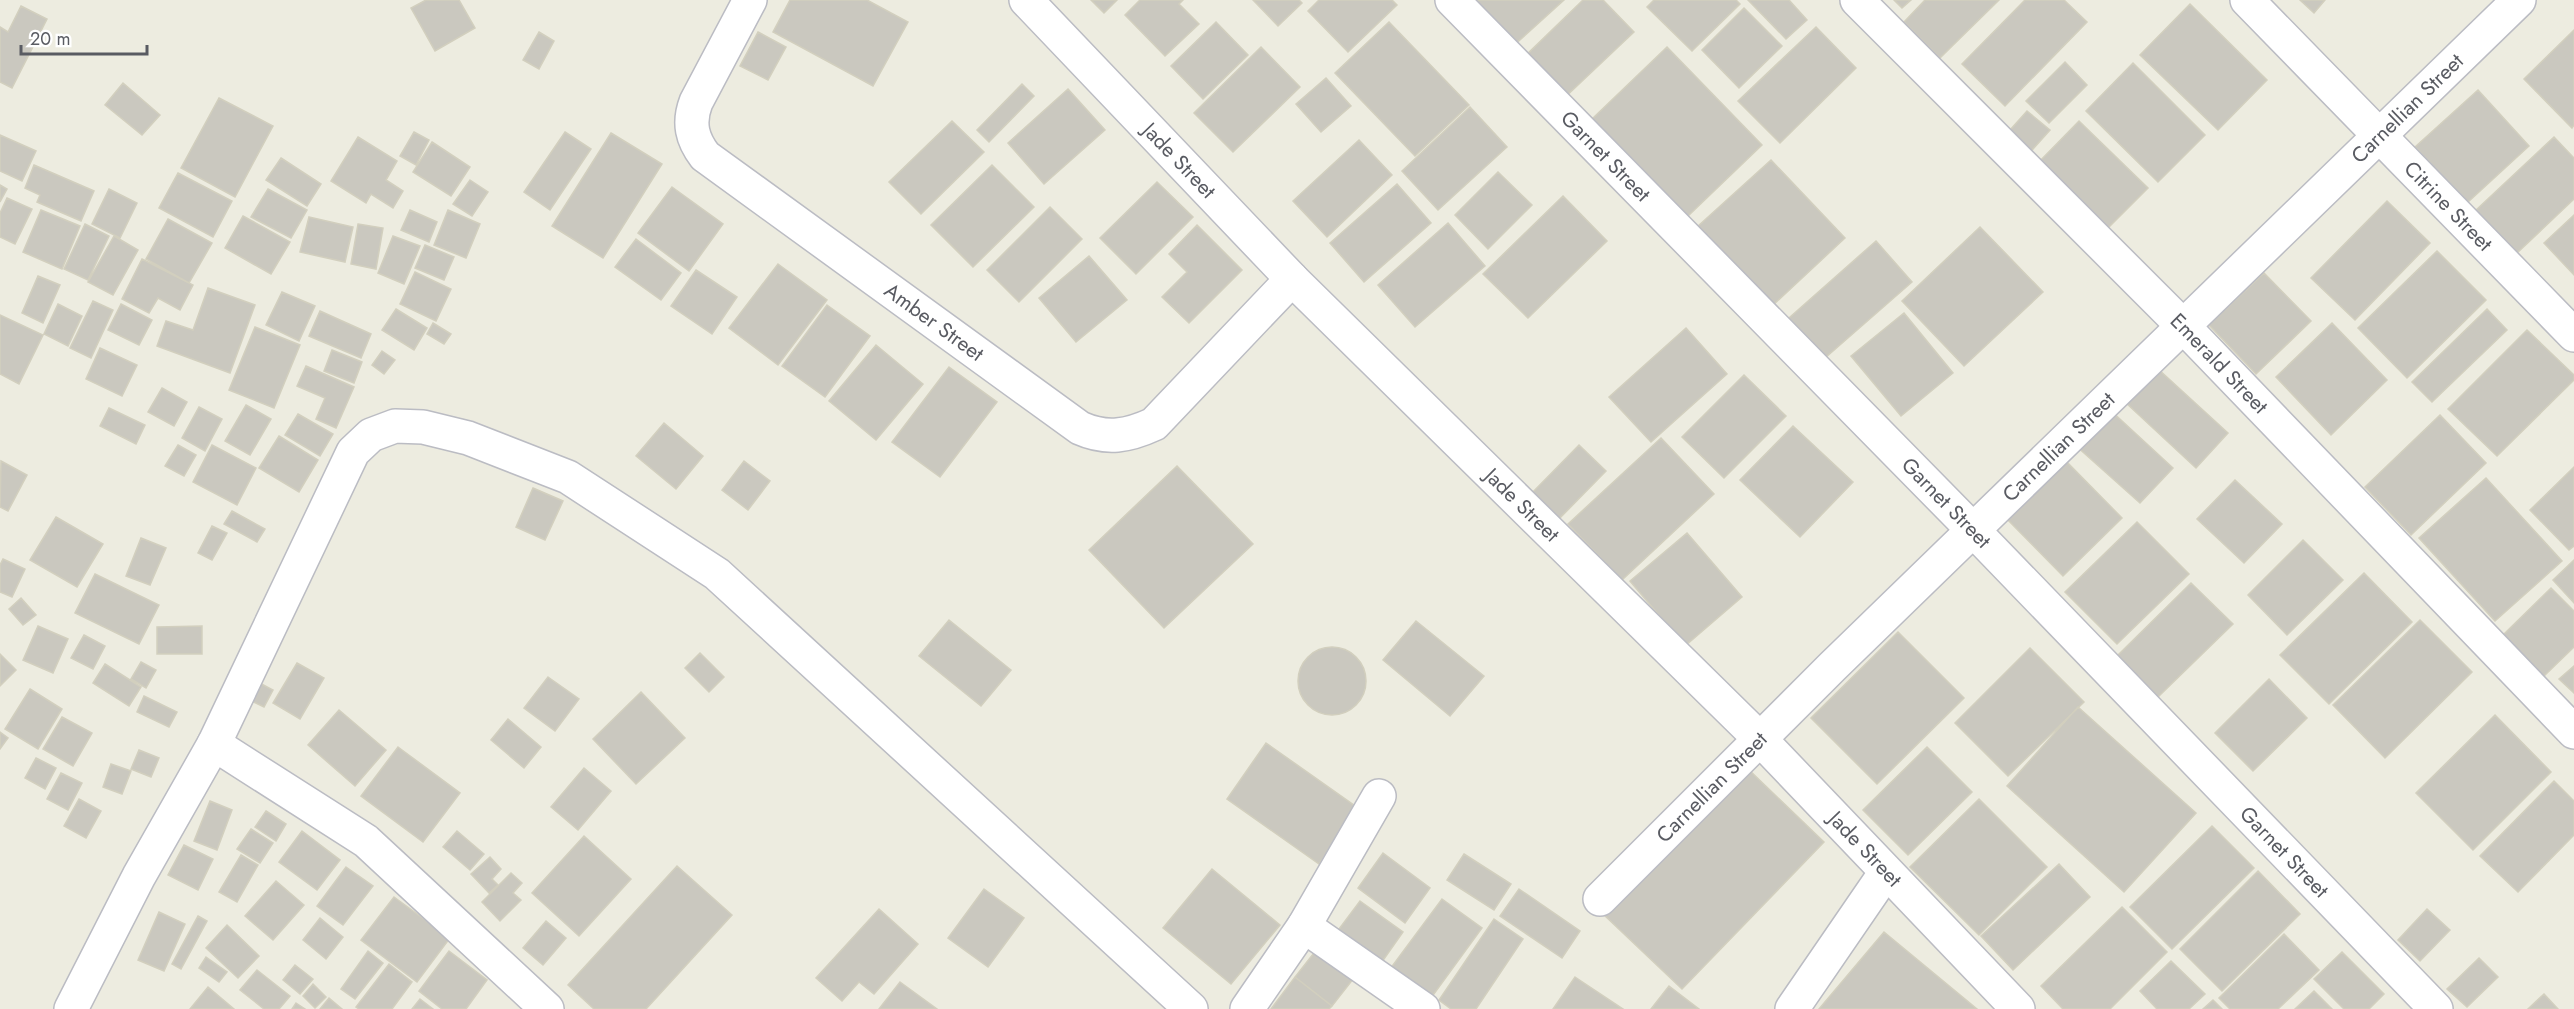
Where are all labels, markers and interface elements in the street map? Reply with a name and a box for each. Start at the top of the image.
scale bar [21,18,147,56]
text: 20 m [30,26,70,52]
street label: Carnellian Street [2344,47,2470,170]
street label: Garnet Street [1554,104,1657,208]
street label: Jade Street [1134,114,1223,205]
street label: Citrine Street [2397,154,2499,258]
street label: Amber Street [878,276,990,369]
street label: Emerald Street [2163,306,2275,420]
street label: Carnellian Street [1996,385,2122,509]
street label: Garnet Street [1895,451,1998,555]
street label: Jade Street [1476,459,1566,549]
street label: Carnellian Street [1649,725,1774,850]
street label: Garnet Street [2233,800,2336,904]
street label: Jade Street [1820,802,1909,894]

